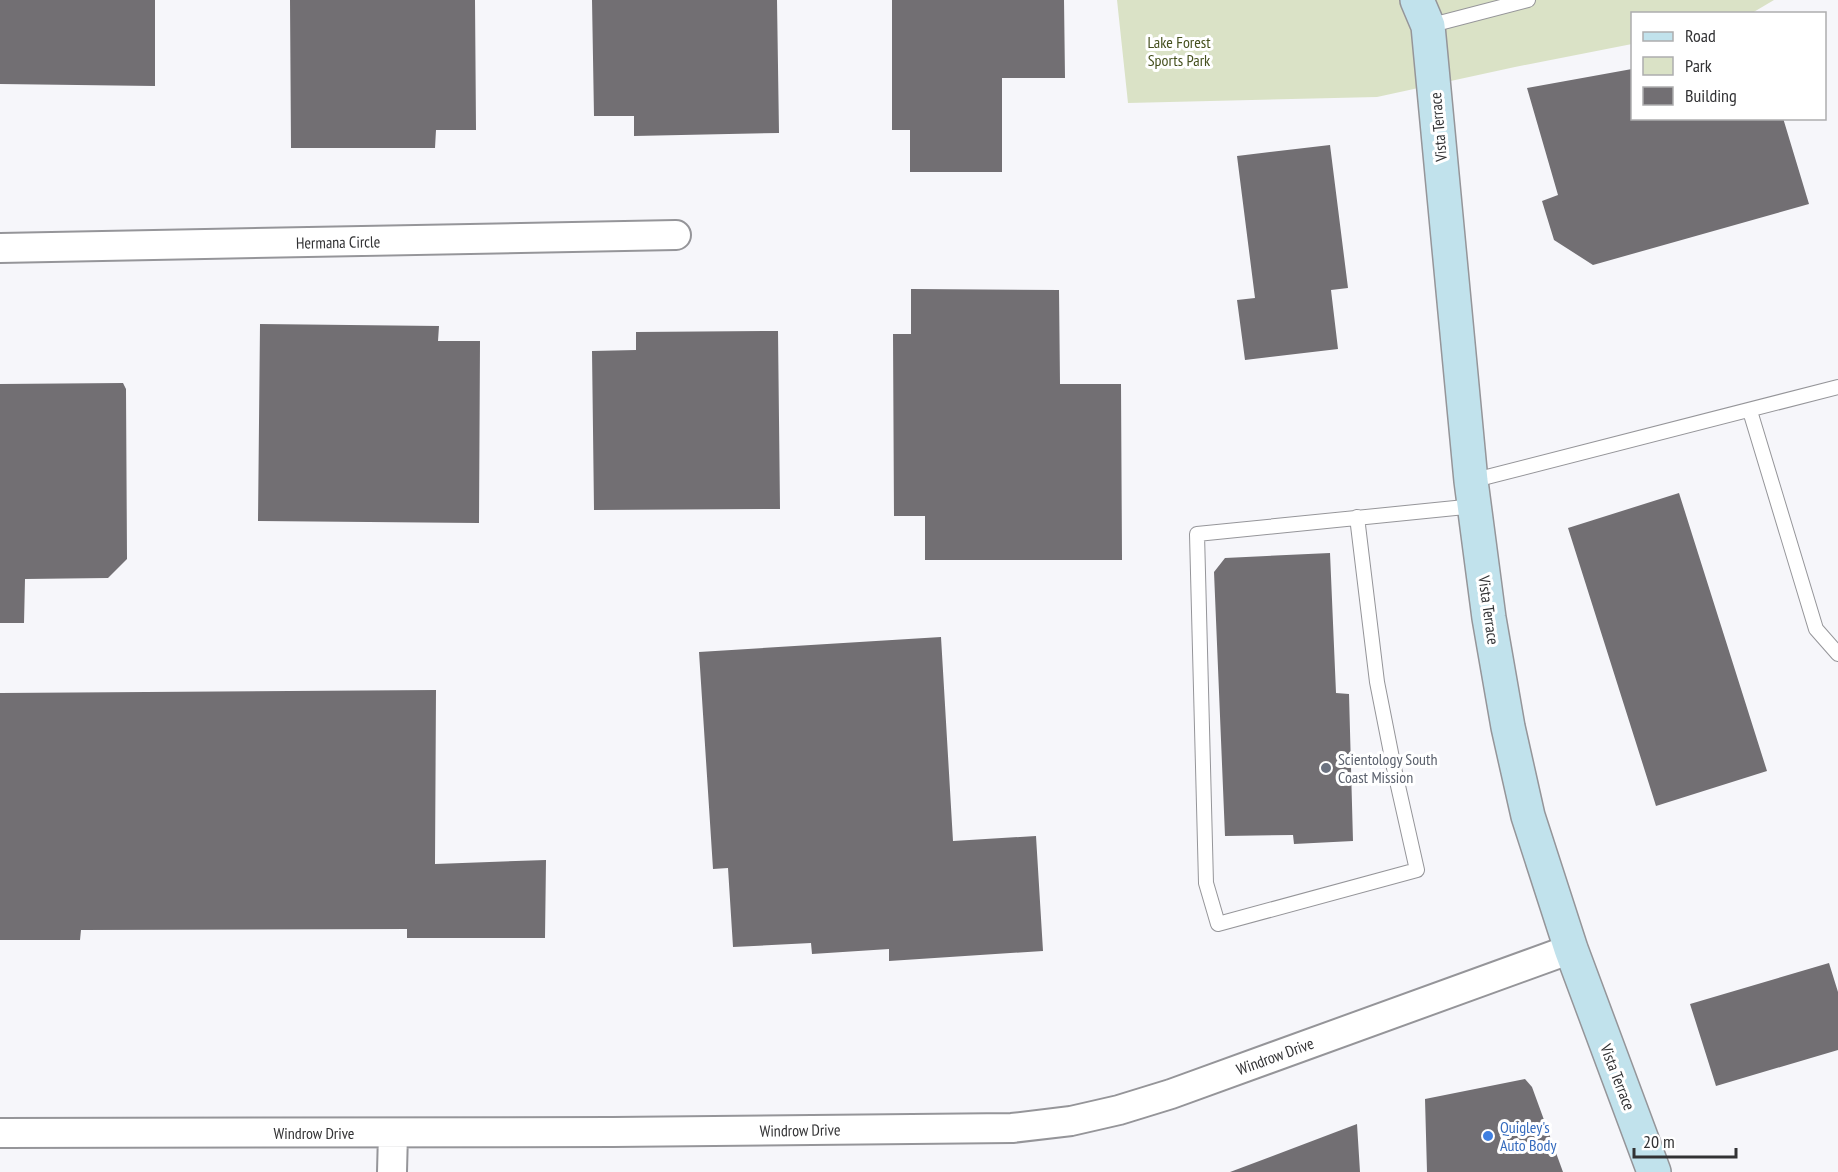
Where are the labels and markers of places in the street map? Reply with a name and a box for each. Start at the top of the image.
place label: Scientology South Coast Mission [1338,749,1437,787]
marker: Scientology South Coast Mission [1319,761,1333,775]
place label: Quigley's Auto Body [1500,1117,1556,1155]
marker: Quigley's Auto Body [1481,1129,1495,1143]

